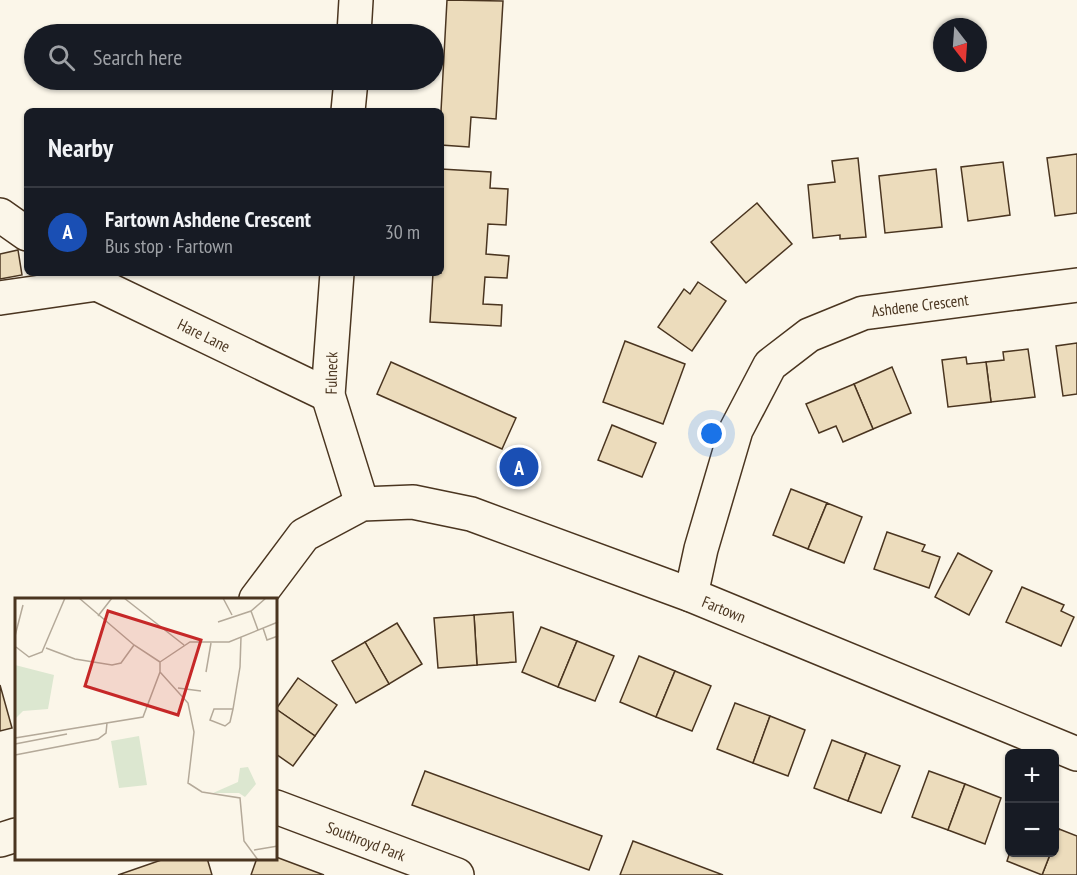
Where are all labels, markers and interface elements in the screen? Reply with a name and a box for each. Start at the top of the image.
north arrow [933,18,987,72]
search box [24,24,444,90]
icon: search [45,41,78,74]
text: Search here [93,43,182,71]
text: Nearby [48,131,113,164]
text: Fartown Ashdene Crescent [105,205,311,233]
text: A [62,219,73,245]
text: 30 m [385,219,420,245]
text: Bus stop · Fartown [105,233,233,259]
street label: Ashdene Crescent [870,289,970,321]
street label: Hare Lane [175,314,233,356]
street label: Fulneck [321,351,341,395]
your location [697,419,726,448]
pin: A [500,444,538,490]
street label: Fartown [699,591,749,627]
inset map [15,598,278,860]
map controls [1005,749,1059,857]
button: + [1005,749,1059,803]
button: − [1005,803,1059,857]
street label: Southroyd Park [323,817,409,866]

